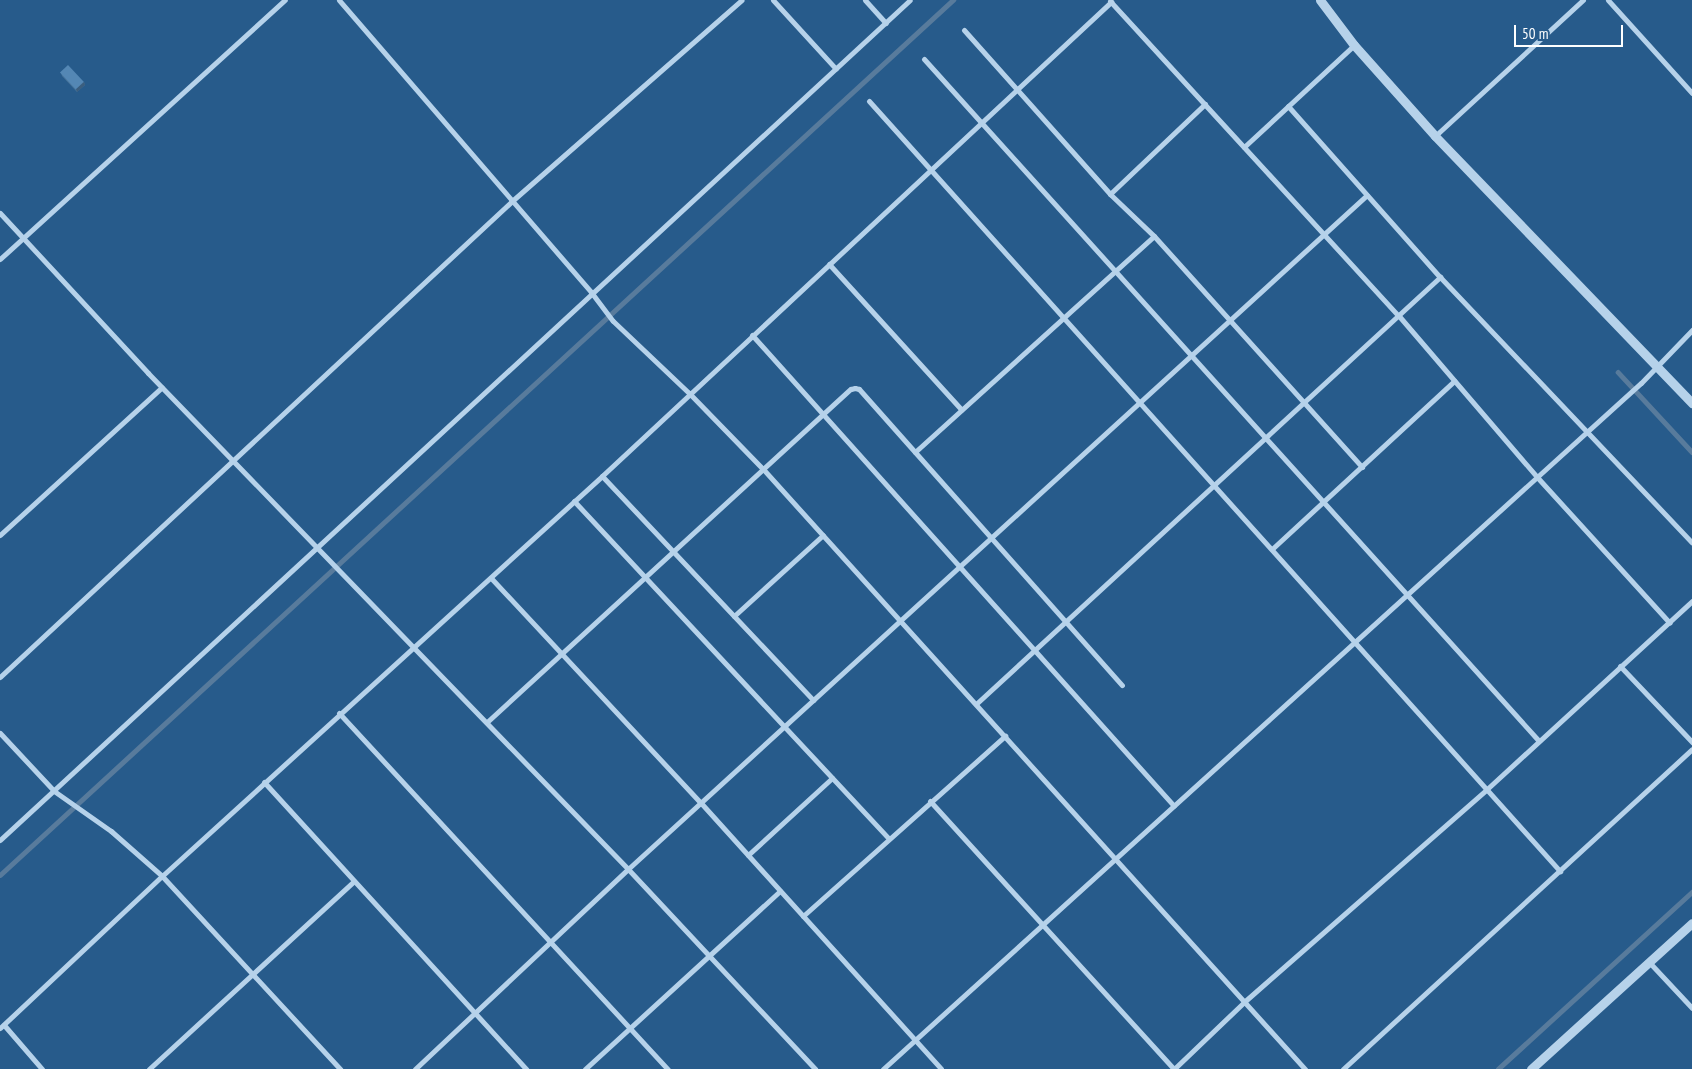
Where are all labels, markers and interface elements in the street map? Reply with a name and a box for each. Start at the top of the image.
scale bar [1517,15,1626,47]
text: 50 m [1522,24,1548,43]

